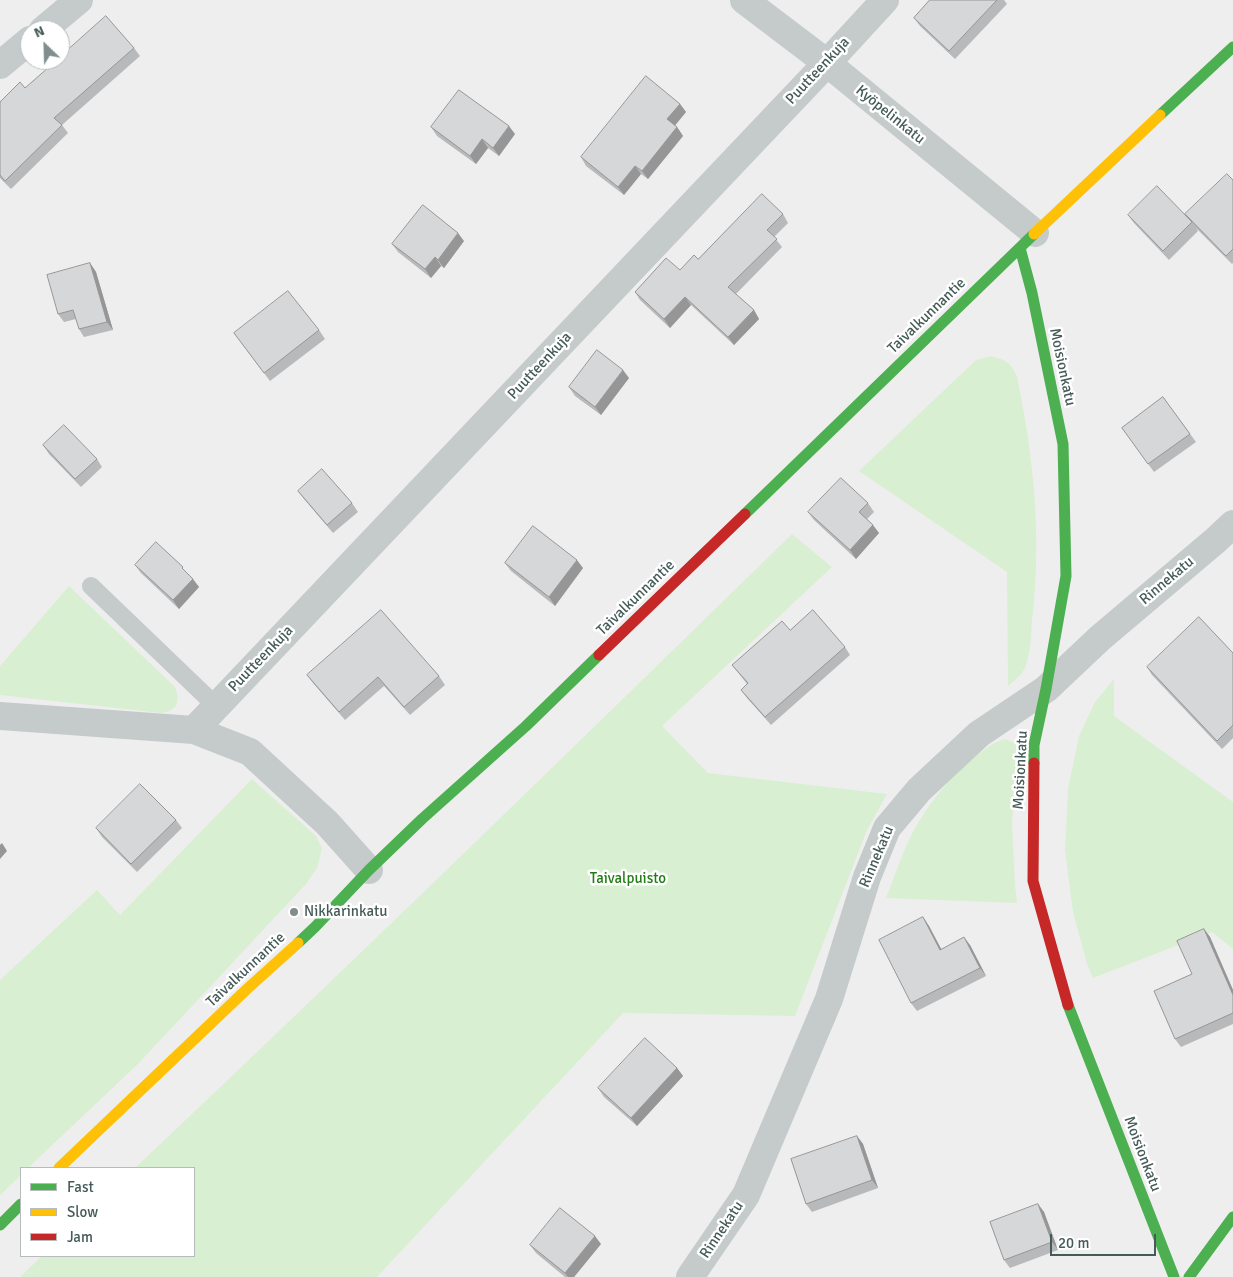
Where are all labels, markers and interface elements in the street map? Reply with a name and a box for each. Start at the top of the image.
north arrow [20,20,70,70]
text: N [31,22,47,42]
street label: Puutteenkuja [782,34,854,108]
street label: Kyöpelinkatu [852,82,928,148]
street label: Taivalkunnantie [884,274,970,358]
street label: Moisionkatu [1045,326,1079,408]
street label: Puutteenkuja [504,329,576,403]
street label: Rinnekatu [1136,553,1198,609]
street label: Taivalkunnantie [593,556,679,640]
street label: Puutteenkuja [225,622,297,696]
street label: Moisionkatu [1010,730,1032,810]
street label: Rinnekatu [856,823,898,891]
park label: Taivalpuisto [590,870,666,888]
place label: Nikkarinkatu [304,903,387,921]
marker: Nikkarinkatu [288,906,300,918]
street label: Taivalkunnantie [203,929,289,1011]
street label: Moisionkatu [1119,1114,1165,1194]
legend [20,1167,195,1257]
text: Fast [67,1178,94,1196]
street label: Rinnekatu [696,1198,748,1262]
text: Slow [67,1203,98,1221]
scale bar [1053,1224,1159,1256]
text: Jam [67,1228,93,1246]
text: 20 m [1058,1234,1089,1252]

